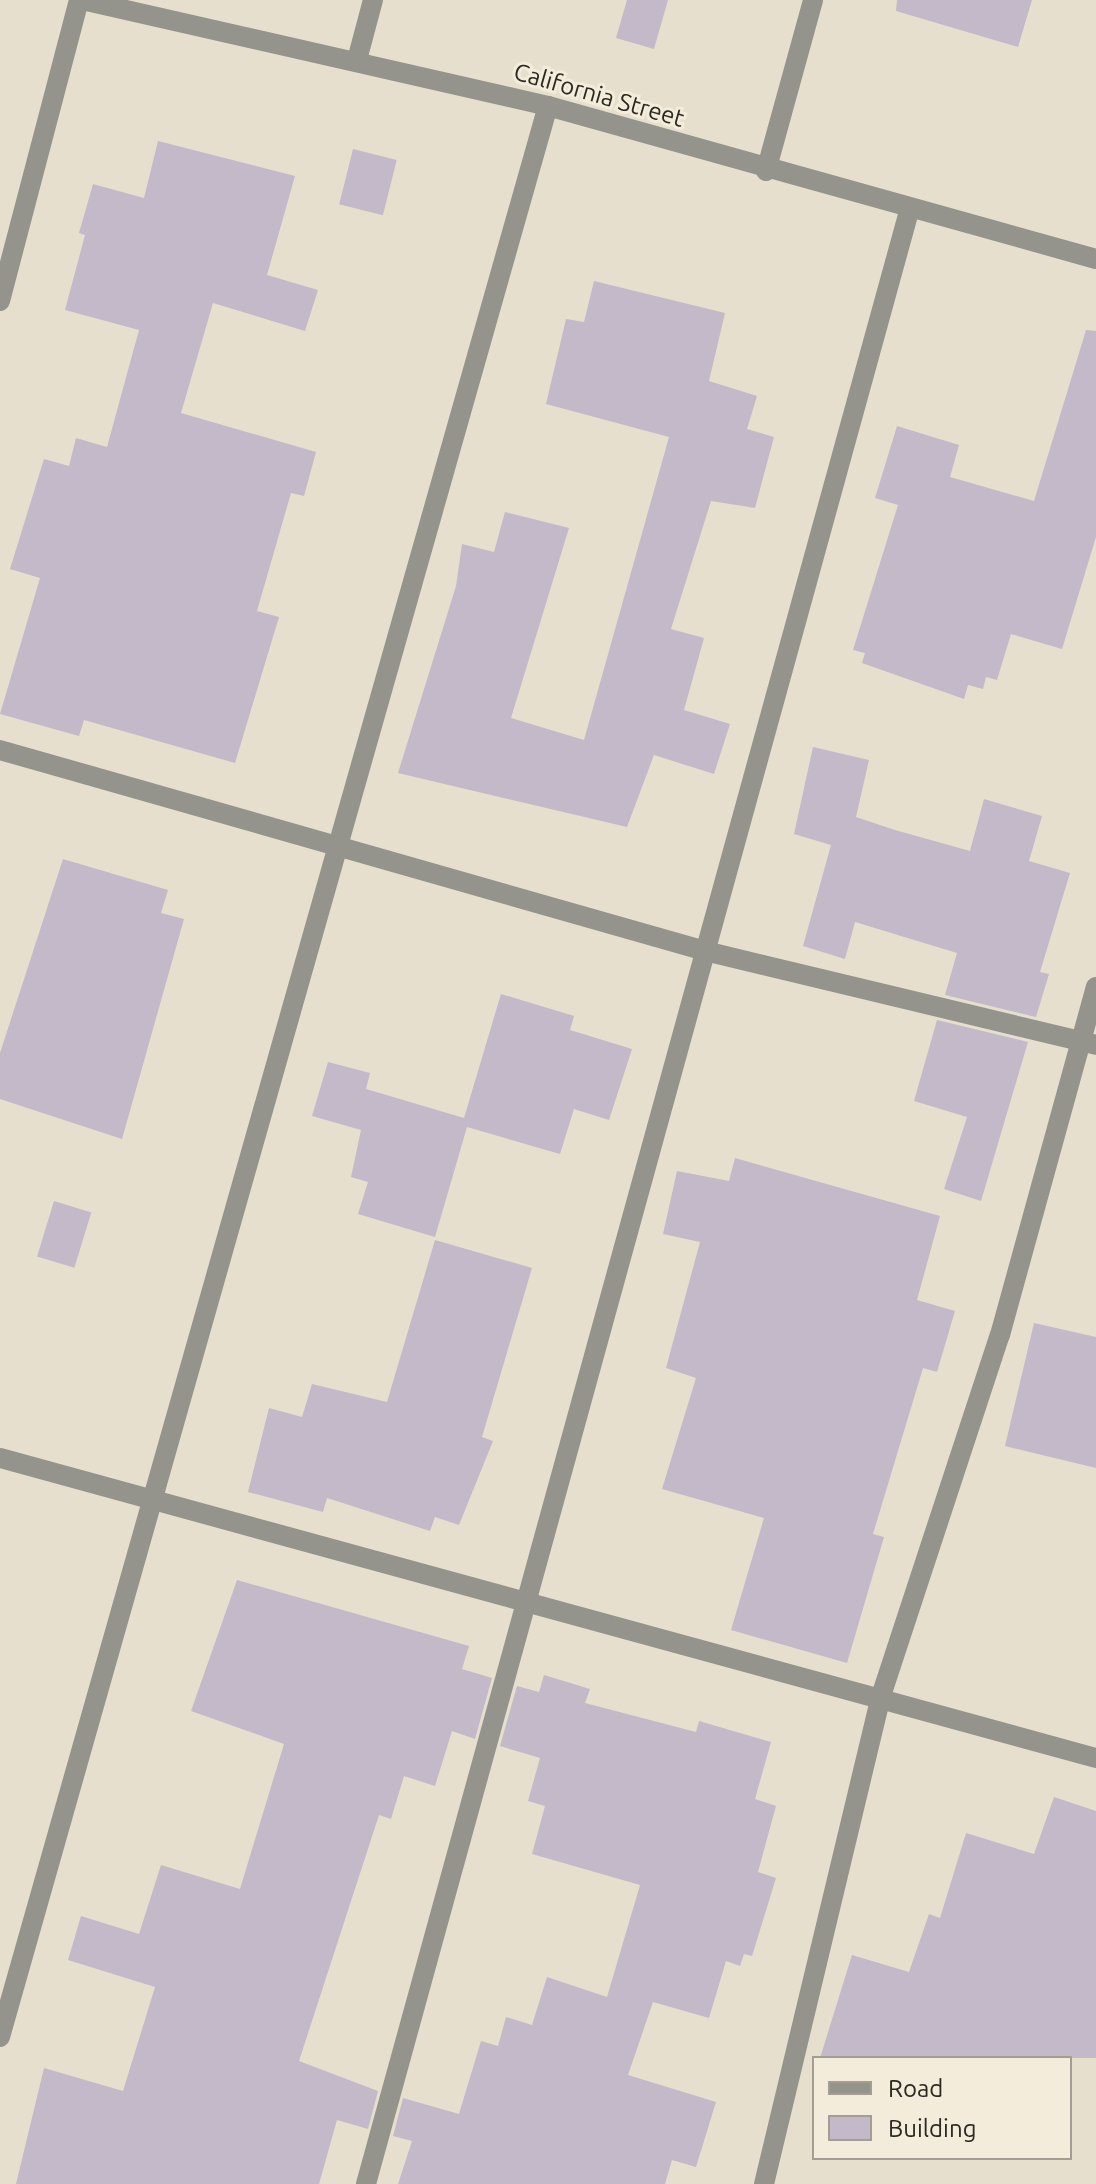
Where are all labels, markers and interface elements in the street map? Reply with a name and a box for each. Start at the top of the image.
street label: California Street [511,57,687,133]
legend [812,2056,1072,2160]
text: Road [888,2075,943,2102]
text: Building [888,2115,976,2142]

